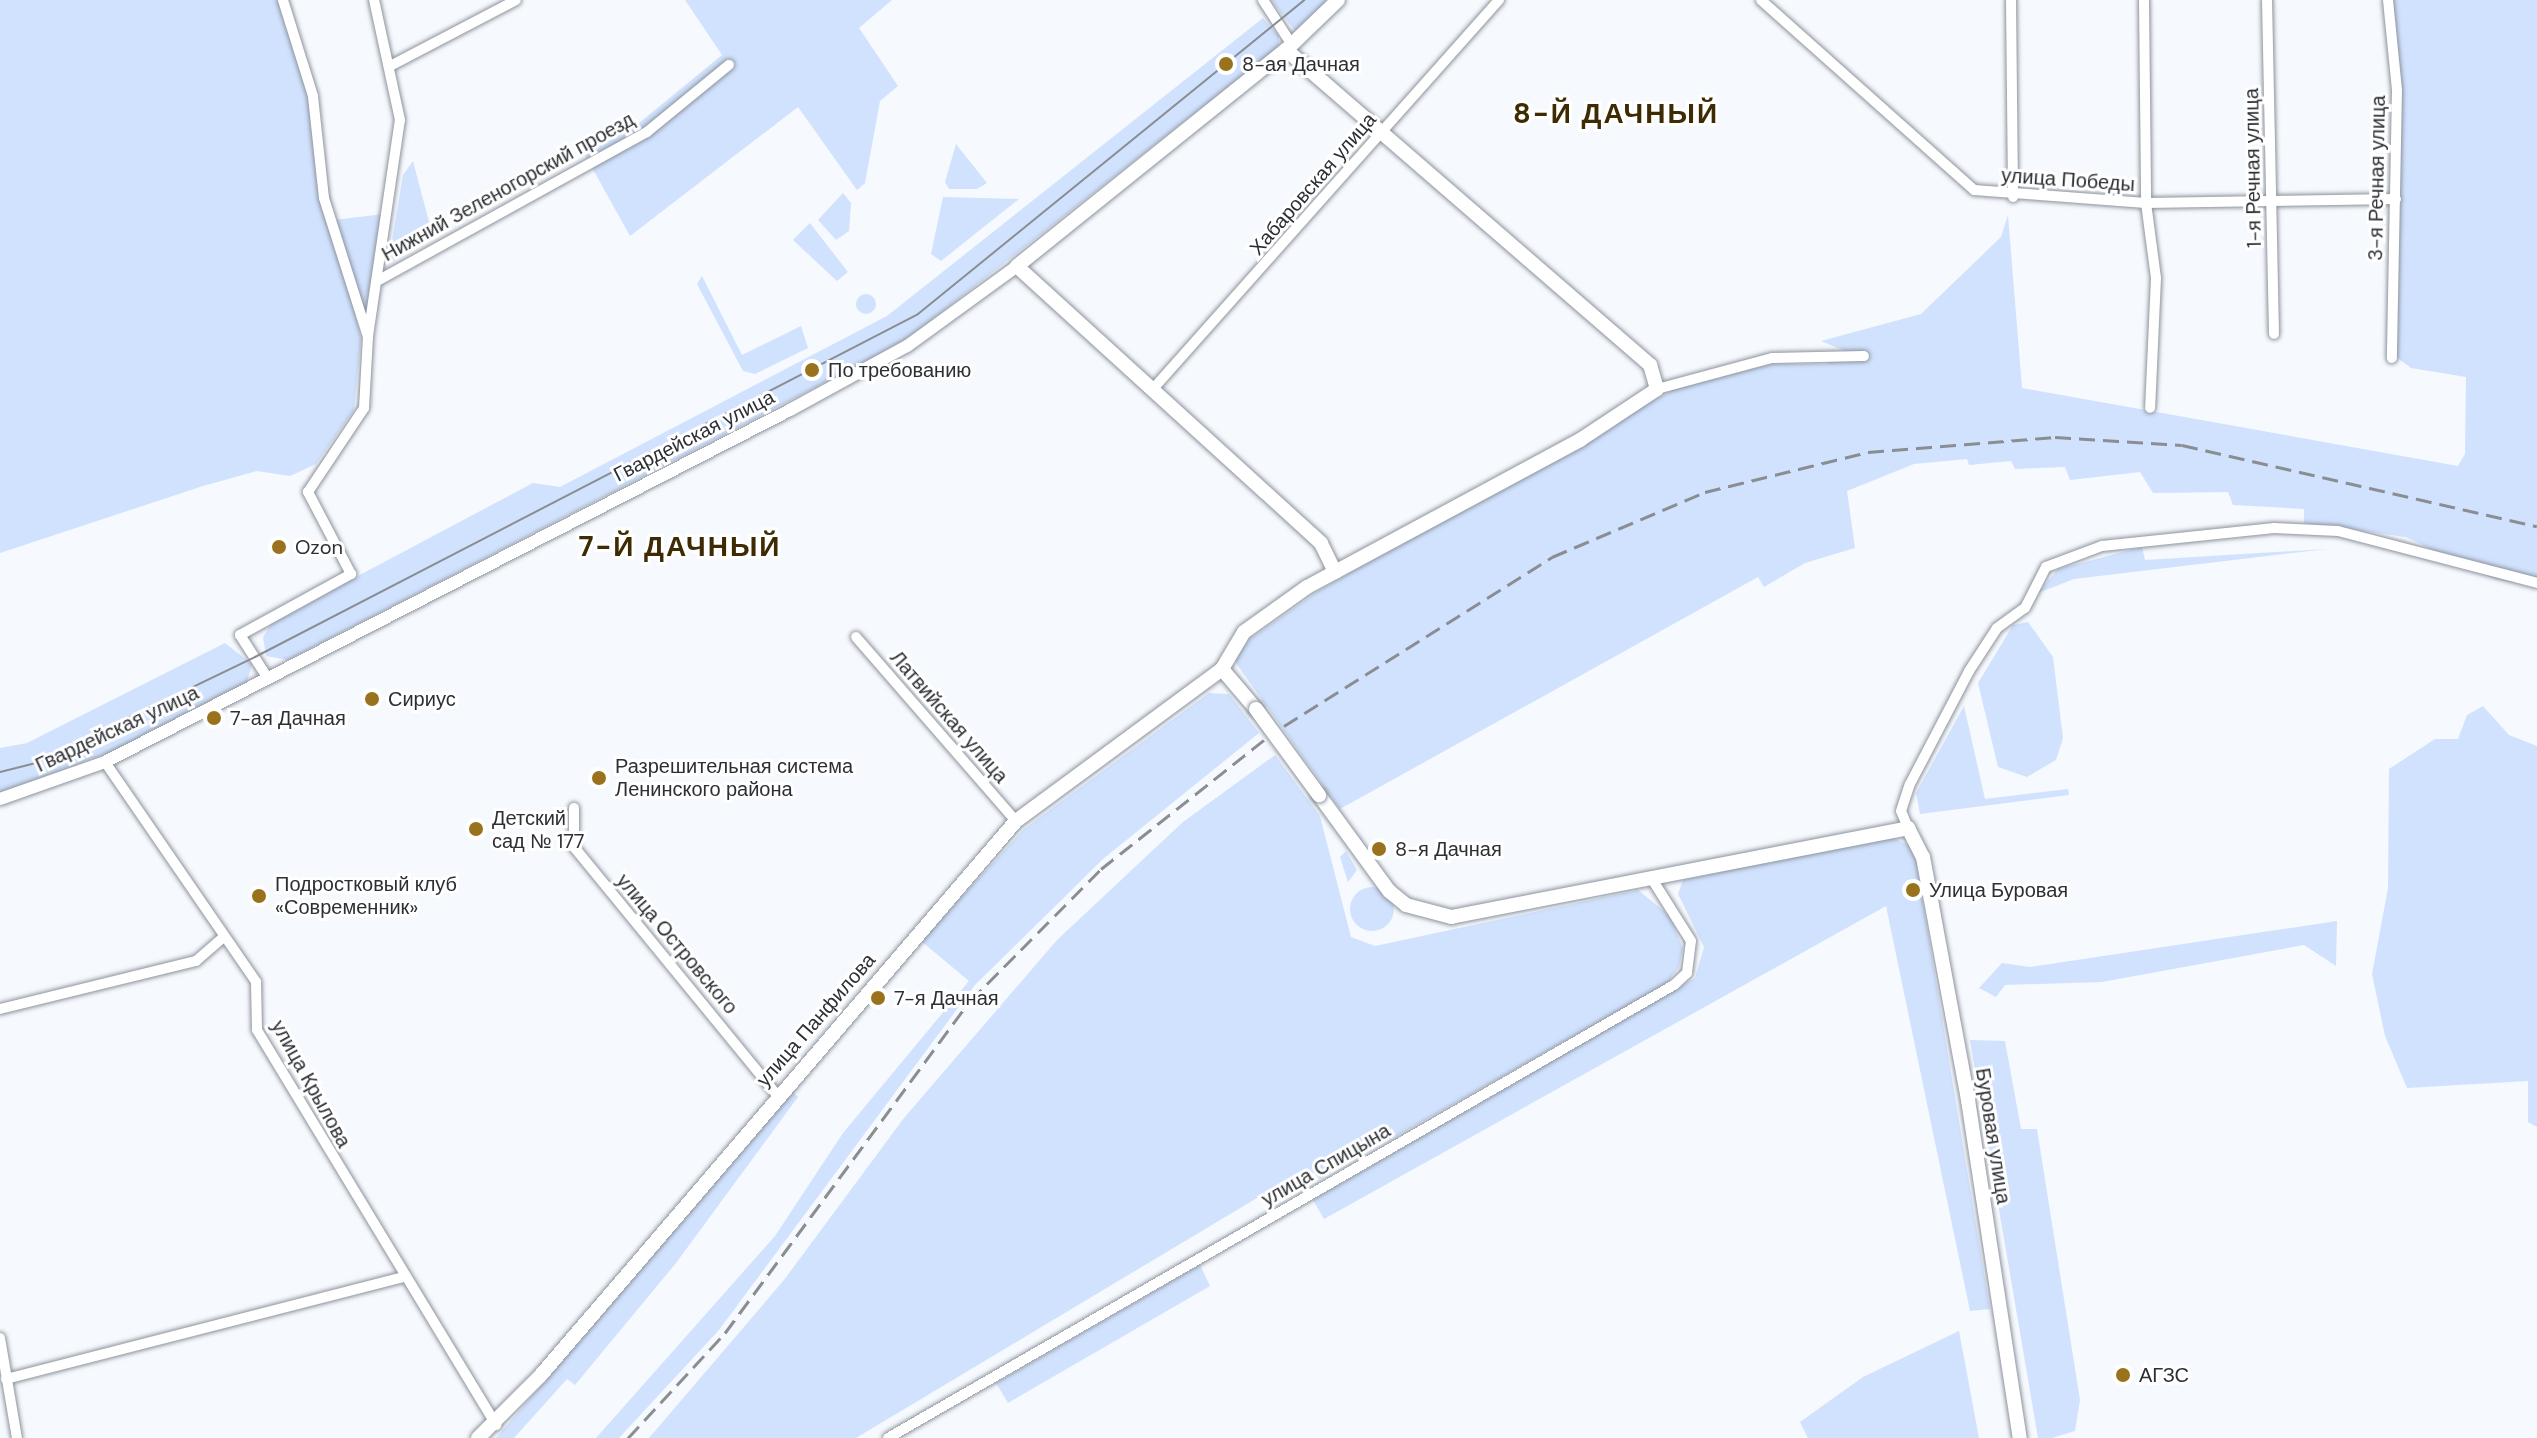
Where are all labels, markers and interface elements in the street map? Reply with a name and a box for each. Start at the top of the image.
place label: 8-ая Дачная [1242,52,1360,76]
marker: 8-ая Дачная [1217,55,1235,73]
street label: 1-я Речная улица [2240,88,2266,248]
street label: 3-я Речная улица [2364,95,2390,261]
district label: 8-Й ДАЧНЫЙ [1513,97,1719,131]
street label: Нижний Зеленогорский проезд [378,107,638,267]
street label: Хабаровская улица [1245,108,1381,260]
street label: улица Победы [2000,163,2136,197]
place label: По требованию [828,358,971,382]
marker: По требованию [803,361,821,379]
street label: Гвардейская улица [610,385,778,487]
district label: 7-Й ДАЧНЫЙ [579,530,781,564]
place label: Ozon [295,535,343,559]
marker: Ozon [270,538,288,556]
street label: Латвийская улица [885,646,1013,788]
street label: Гвардейская улица [32,681,202,777]
place label: Сириус [388,687,456,711]
marker: Сириус [363,690,381,708]
place label: 7-ая Дачная [230,706,346,730]
marker: 7-ая Дачная [205,709,223,727]
place label: Разрешительная система Ленинского района [615,754,853,801]
marker: Разрешительная система Ленинского района [590,769,608,787]
place label: Детский сад № 177 [492,806,584,853]
marker: Детский сад № 177 [467,820,485,838]
place label: 8-я Дачная [1395,837,1502,861]
marker: 8-я Дачная [1370,840,1388,858]
street label: улица Островского [611,869,743,1019]
place label: Подростковый клуб «Современник» [275,872,457,919]
place label: Улица Буровая [1929,878,2068,902]
marker: Улица Буровая [1904,881,1922,899]
marker: Подростковый клуб «Современник» [250,887,268,905]
street label: улица Панфилова [752,948,880,1092]
place label: 7-я Дачная [894,986,999,1010]
marker: 7-я Дачная [869,989,887,1007]
street label: улица Крылова [266,1016,356,1152]
street label: Буровая улица [1970,1066,2016,1206]
street label: улица Спицына [1257,1118,1395,1212]
place label: АГЗС [2139,1363,2189,1387]
marker: АГЗС [2114,1366,2132,1384]

